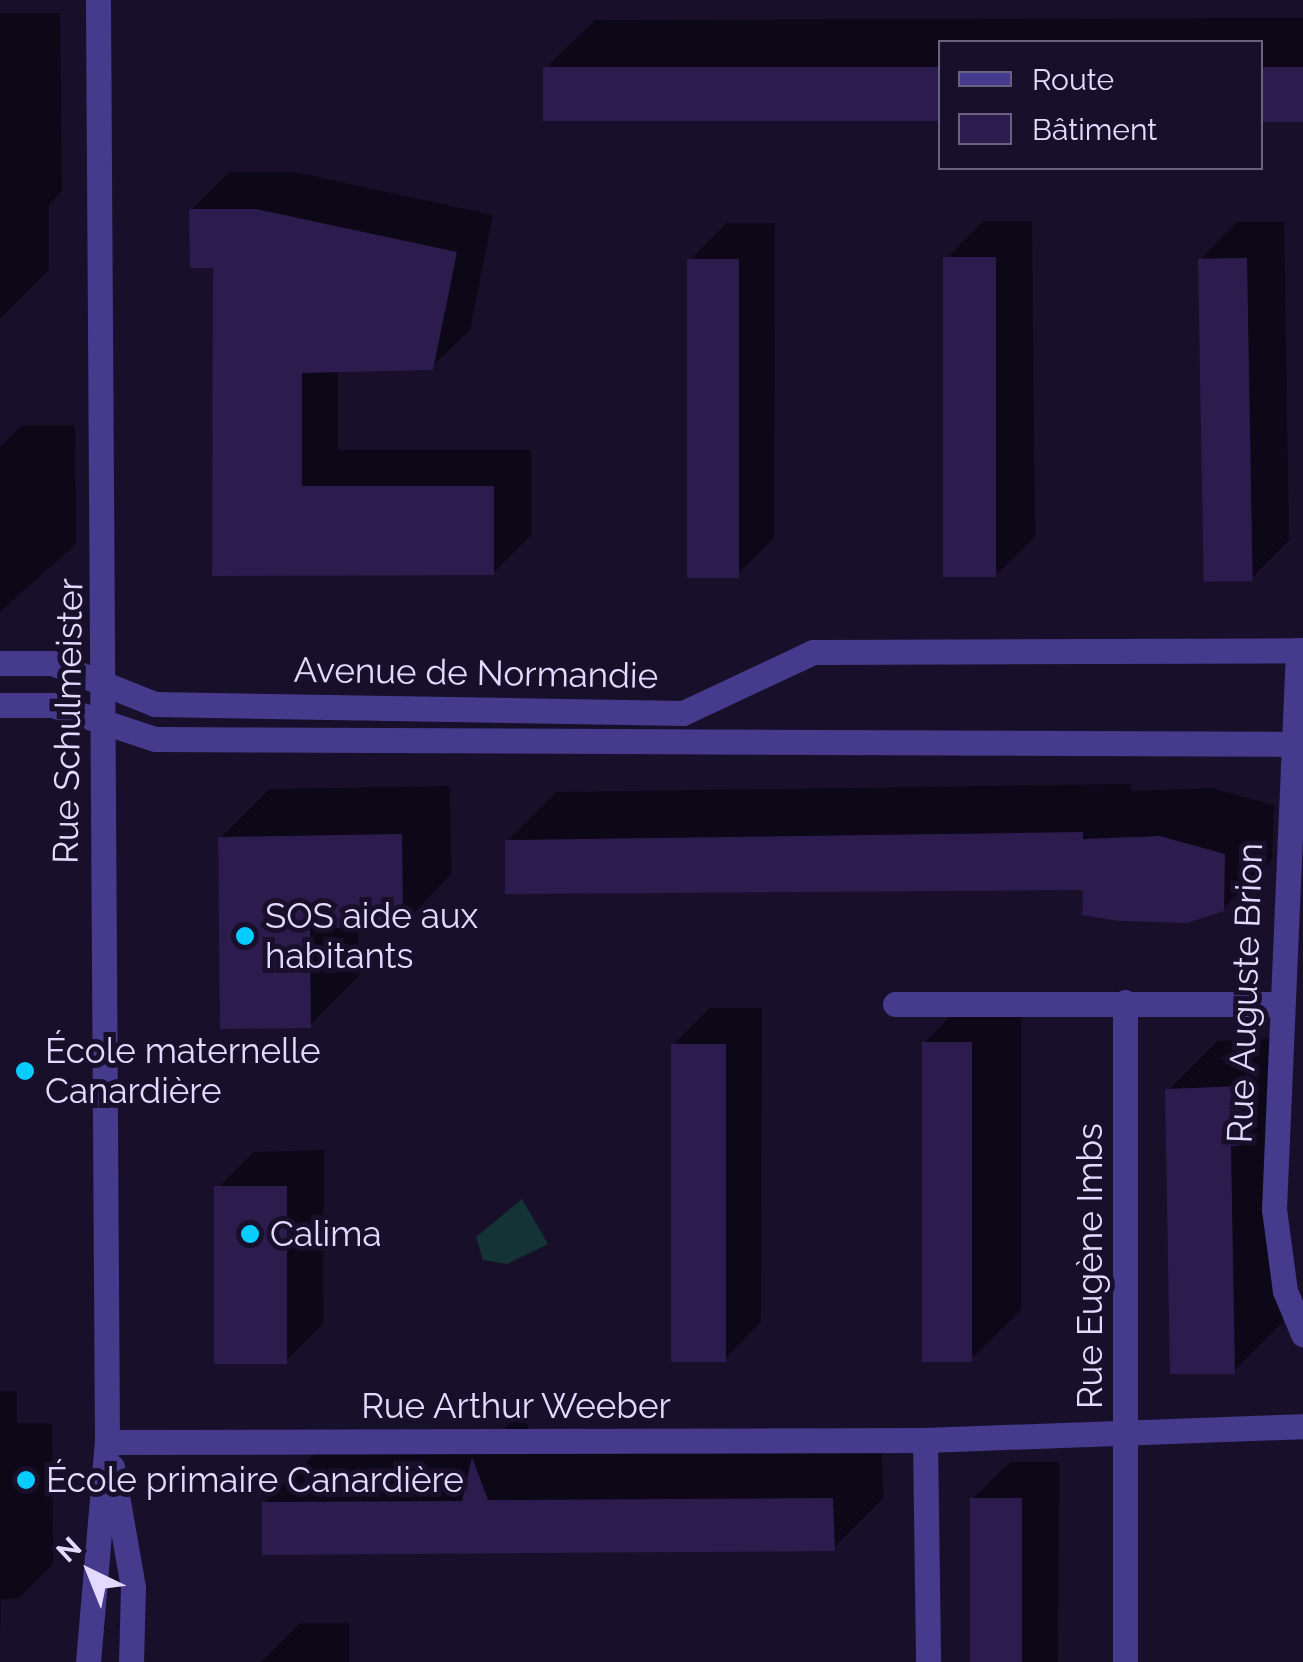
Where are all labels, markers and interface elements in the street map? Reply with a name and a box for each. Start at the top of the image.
legend [938,40,1263,170]
text: Route [1032,62,1114,97]
text: Bâtiment [1032,112,1157,147]
street label: Rue Schulmeister [45,578,91,864]
street label: Avenue de Normandie [293,649,659,697]
street label: Rue Auguste Brion [1219,842,1271,1144]
place label: SOS aide aux habitants [265,895,478,977]
marker: SOS aide aux habitants [234,925,256,947]
place label: École maternelle Canardière [45,1030,321,1112]
marker: École maternelle Canardière [14,1060,36,1082]
street label: Rue Eugène Imbs [1069,1123,1111,1409]
place label: Calima [270,1213,381,1255]
marker: Calima [239,1223,261,1245]
street label: Rue Arthur Weeber [360,1385,672,1427]
place label: École primaire Canardière [46,1459,464,1501]
marker: École primaire Canardière [15,1469,37,1491]
north arrow [40,1522,140,1622]
text: N [50,1530,88,1569]

